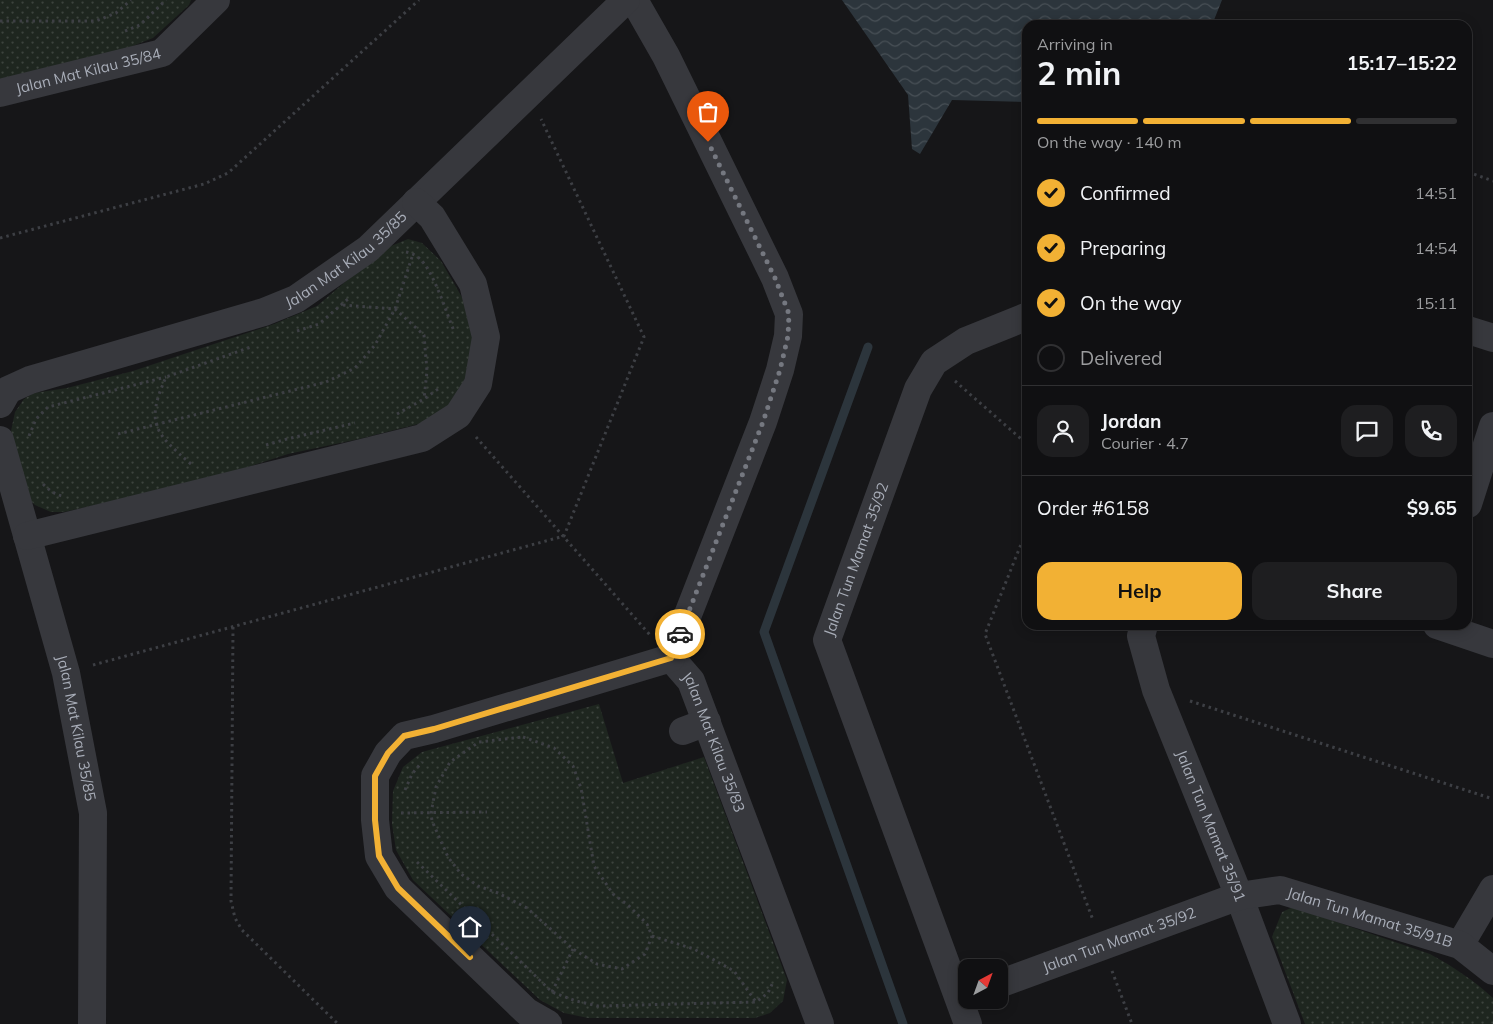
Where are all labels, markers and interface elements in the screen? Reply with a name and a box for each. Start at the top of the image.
text: Arriving in [1037,34,1113,54]
street label: Jalan Mat Kilau 35/84 [14,44,163,98]
text: 15:17–15:22 [1347,51,1457,75]
text: 2 min [1037,53,1121,93]
pin [687,91,729,142]
icon: bag [694,98,722,126]
text: On the way · 140 m [1037,132,1182,152]
icon: check [1037,179,1065,207]
text: Confirmed [1080,181,1171,205]
text: 14:51 [1415,183,1457,203]
street label: Jalan Mat Kilau 35/85 [282,207,410,311]
icon: check [1037,234,1065,262]
text: Preparing [1080,236,1166,260]
text: 14:54 [1415,238,1457,258]
icon: check [1037,289,1065,317]
text: On the way [1080,291,1182,315]
text: 15:11 [1415,293,1457,313]
text: Delivered [1080,346,1162,370]
button: person [1037,405,1089,457]
button: chat [1341,405,1393,457]
button: phone [1405,405,1457,457]
text: Jordan [1101,409,1161,433]
text: Courier · 4.7 [1101,433,1189,453]
street label: Jalan Tun Mamat 35/92 [819,480,892,639]
text: Order #6158 [1037,496,1149,520]
text: $9.65 [1407,496,1457,520]
button: Help [1037,562,1242,620]
button: Share [1252,562,1457,620]
courier [655,609,705,659]
icon: car [666,620,694,648]
street label: Jalan Mat Kilau 35/85 [52,652,100,803]
street label: Jalan Mat Kilau 35/83 [678,667,750,815]
street label: Jalan Tun Mamat 35/91 [1172,747,1250,904]
street label: Jalan Tun Mamat 35/91B [1285,883,1455,951]
street label: Jalan Tun Mamat 35/92 [1040,903,1198,976]
pin [449,906,491,957]
icon: home [456,913,484,941]
north arrow [958,959,1008,1009]
map controls [958,959,1008,1009]

